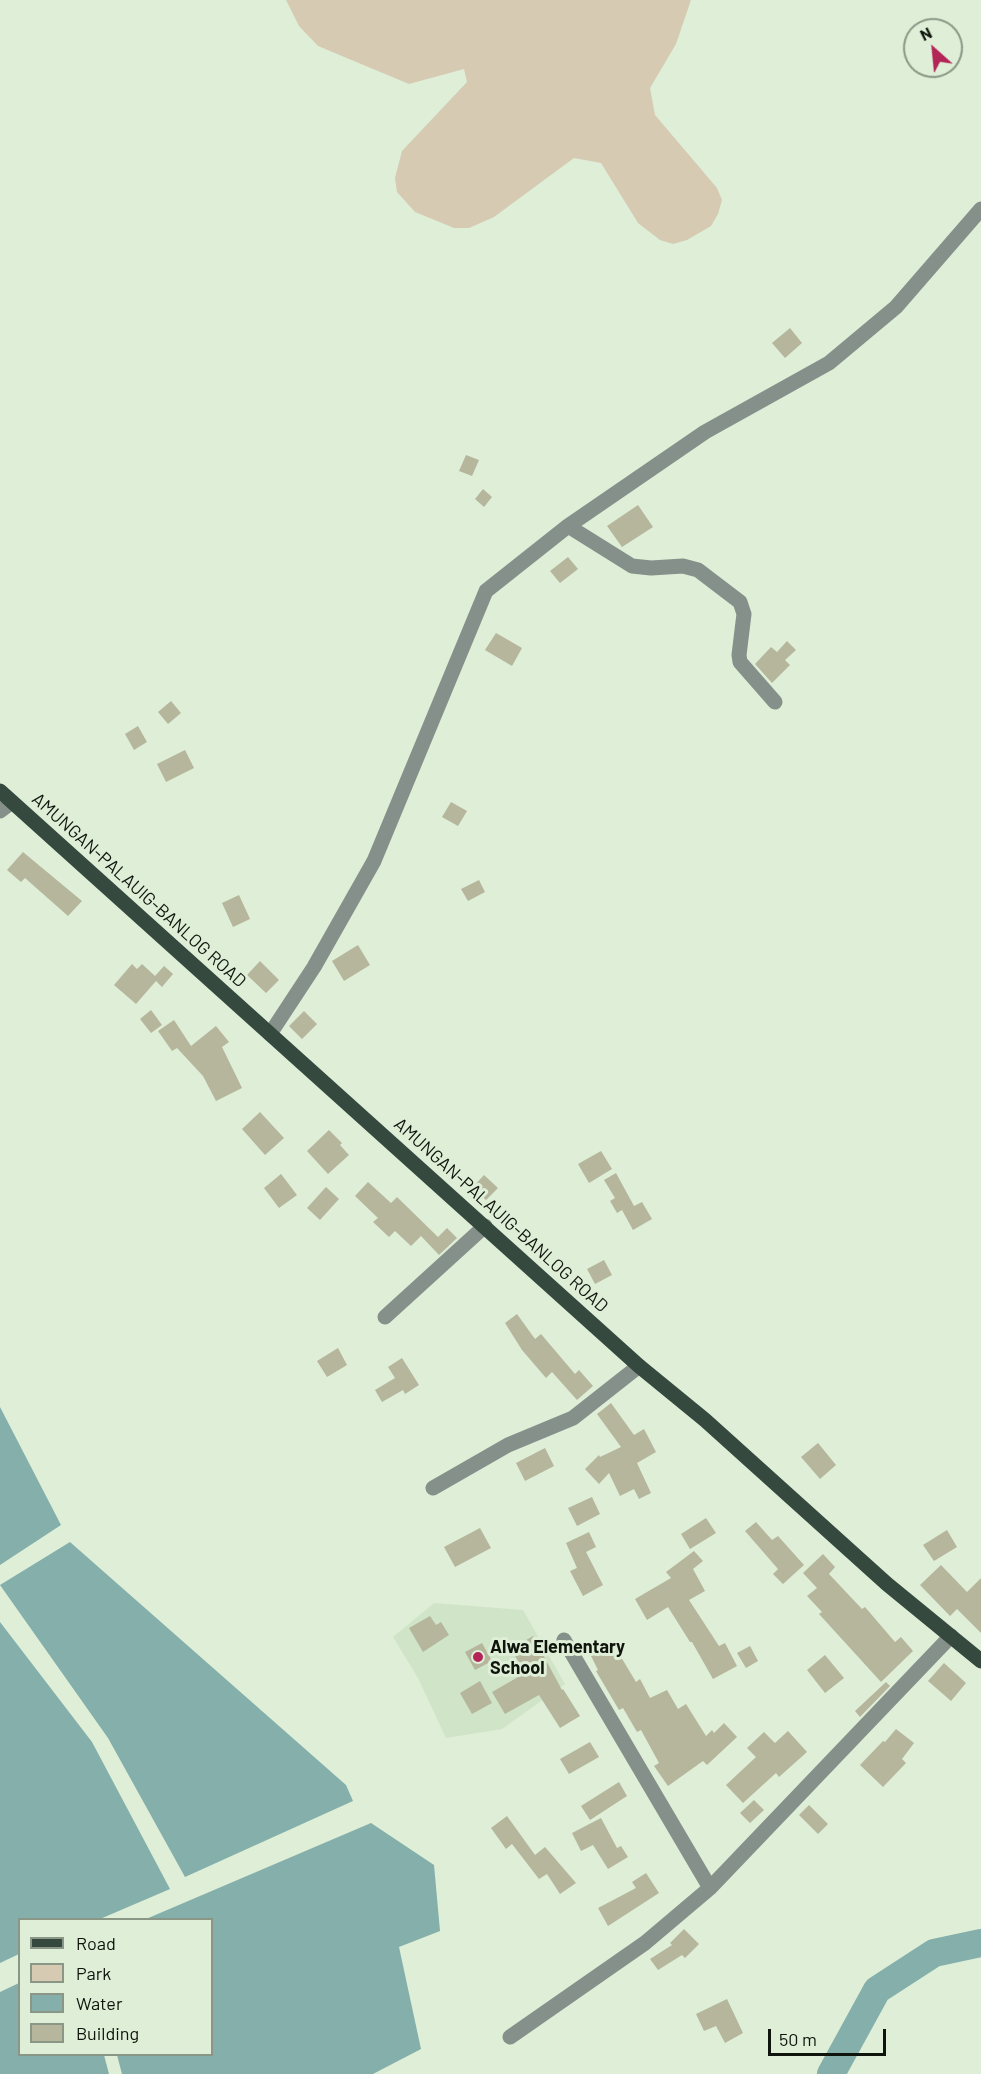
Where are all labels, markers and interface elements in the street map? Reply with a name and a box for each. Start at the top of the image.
north arrow [903,18,963,78]
text: N [916,22,935,44]
street label: AMUNGAN-PALAUIG-BANLOG ROAD [28,788,250,992]
street label: AMUNGAN-PALAUIG-BANLOG ROAD [390,1113,612,1317]
place label: Alwa Elementary School [490,1636,625,1678]
marker: Alwa Elementary School [471,1650,485,1664]
legend [18,1918,213,2056]
text: Road [76,1932,116,1954]
text: Park [76,1962,111,1984]
text: Water [76,1992,123,2014]
scale bar [771,2017,890,2055]
text: Building [76,2022,139,2044]
text: 50 m [779,2028,817,2050]

